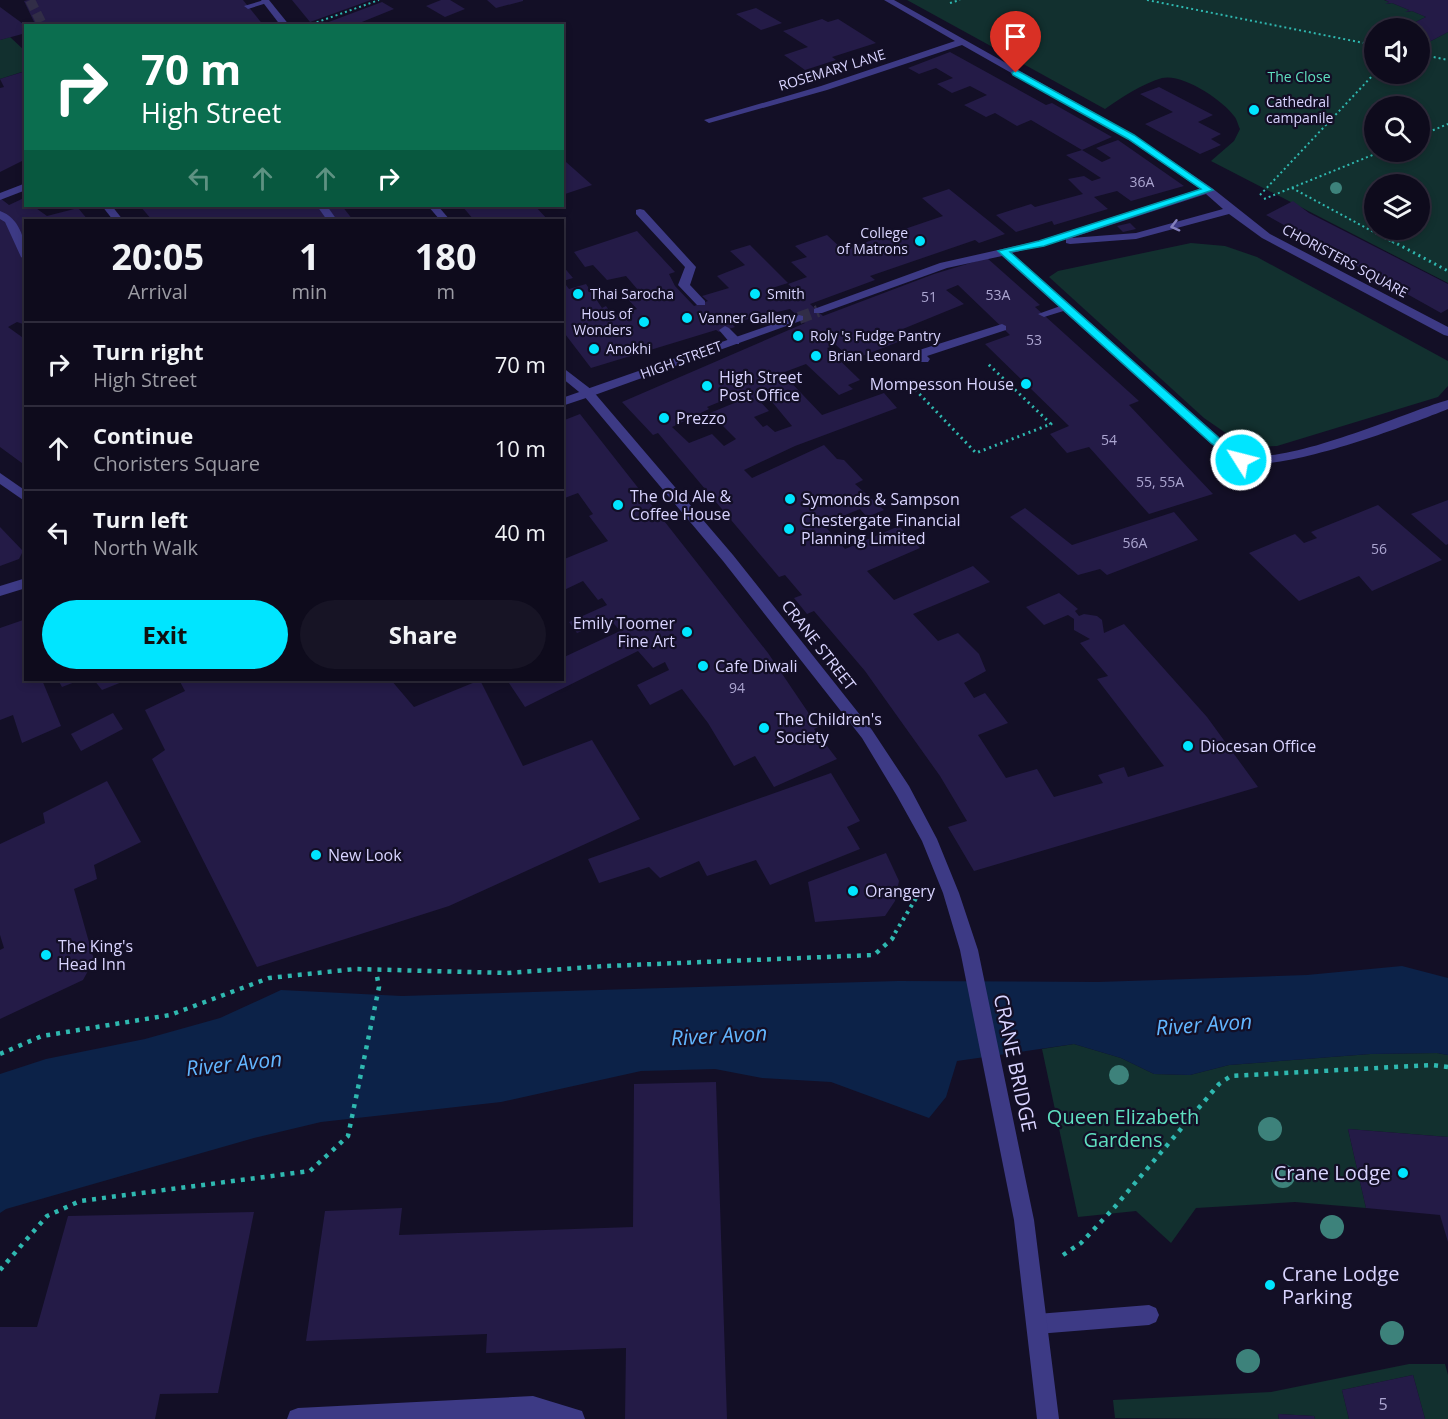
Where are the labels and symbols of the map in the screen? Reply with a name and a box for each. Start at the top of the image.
pin [990,11,1041,73]
street label: ROSEMARY LANE [776,44,888,95]
park label: The Close [1267,67,1331,86]
place label: Cathedral campanile [1266,92,1333,127]
marker: Cathedral campanile [1247,103,1261,117]
house number: 36A [1130,172,1155,191]
one-way arrow [1170,219,1181,231]
street label: CHORISTERS SQUARE [1279,219,1411,302]
place label: College of Matrons [836,223,908,258]
marker: College of Matrons [913,234,927,248]
place label: Thai Sarocha [590,284,674,303]
place label: Smith [767,284,805,303]
house number: 53A [986,285,1011,304]
marker: Thai Sarocha [571,287,585,301]
marker: Smith [748,287,762,301]
house number: 51 [921,287,937,306]
place label: Hous of Wonders [573,304,633,339]
place label: Vanner Gallery [699,308,796,327]
marker: Vanner Gallery [680,311,694,325]
marker: Hous of Wonders [637,315,651,329]
place label: Roly 's Fudge Pantry [810,326,942,345]
marker: Roly 's Fudge Pantry [791,329,805,343]
house number: 53 [1026,330,1042,349]
street label: HIGH STREET [637,336,725,383]
place label: Anokhi [606,339,651,358]
marker: Anokhi [587,342,601,356]
place label: Brian Leonard [828,346,921,365]
marker: Brian Leonard [809,349,823,363]
place label: High Street Post Office [719,366,802,406]
place label: Mompesson House [870,373,1014,395]
marker: Mompesson House [1019,377,1033,391]
marker: High Street Post Office [700,379,714,393]
place label: Prezzo [676,407,726,429]
marker: Prezzo [657,411,671,425]
position arrow [1209,428,1273,492]
house number: 54 [1101,430,1117,449]
house number: 55, 55A [1136,472,1184,491]
place label: The Old Ale & Coffee House [630,485,731,525]
place label: Symonds & Sampson [802,488,960,510]
marker: Symonds & Sampson [783,492,797,506]
marker: The Old Ale & Coffee House [611,498,625,512]
place label: Chestergate Financial Planning Limited [801,509,961,549]
marker: Chestergate Financial Planning Limited [782,522,796,536]
house number: 56A [1123,533,1148,552]
house number: 56 [1371,539,1387,558]
street label: CRANE STREET [777,595,861,695]
place label: Emily Toomer Fine Art [573,612,675,652]
marker: Emily Toomer Fine Art [680,625,694,639]
place label: Cafe Diwali [715,655,798,677]
marker: Cafe Diwali [696,659,710,673]
house number: 94 [729,678,745,697]
place label: The Children's Society [776,708,882,748]
marker: The Children's Society [757,721,771,735]
place label: Diocesan Office [1200,735,1316,757]
marker: Diocesan Office [1181,739,1195,753]
place label: New Look [328,844,402,866]
marker: New Look [309,848,323,862]
place label: Orangery [865,880,936,902]
marker: Orangery [846,884,860,898]
place label: The King's Head Inn [58,935,133,975]
marker: The King's Head Inn [39,948,53,962]
street label: CRANE BRIDGE [988,992,1043,1134]
water label: River Avon [1155,1007,1253,1041]
water label: River Avon [670,1018,768,1052]
water label: River Avon [184,1044,283,1082]
park label: Queen Elizabeth Gardens [1047,1103,1199,1153]
place label: Crane Lodge [1274,1159,1391,1186]
marker: Crane Lodge [1396,1166,1410,1180]
place label: Crane Lodge Parking [1282,1260,1399,1310]
marker: Crane Lodge Parking [1263,1278,1277,1292]
house number: 5 [1378,1393,1388,1415]

